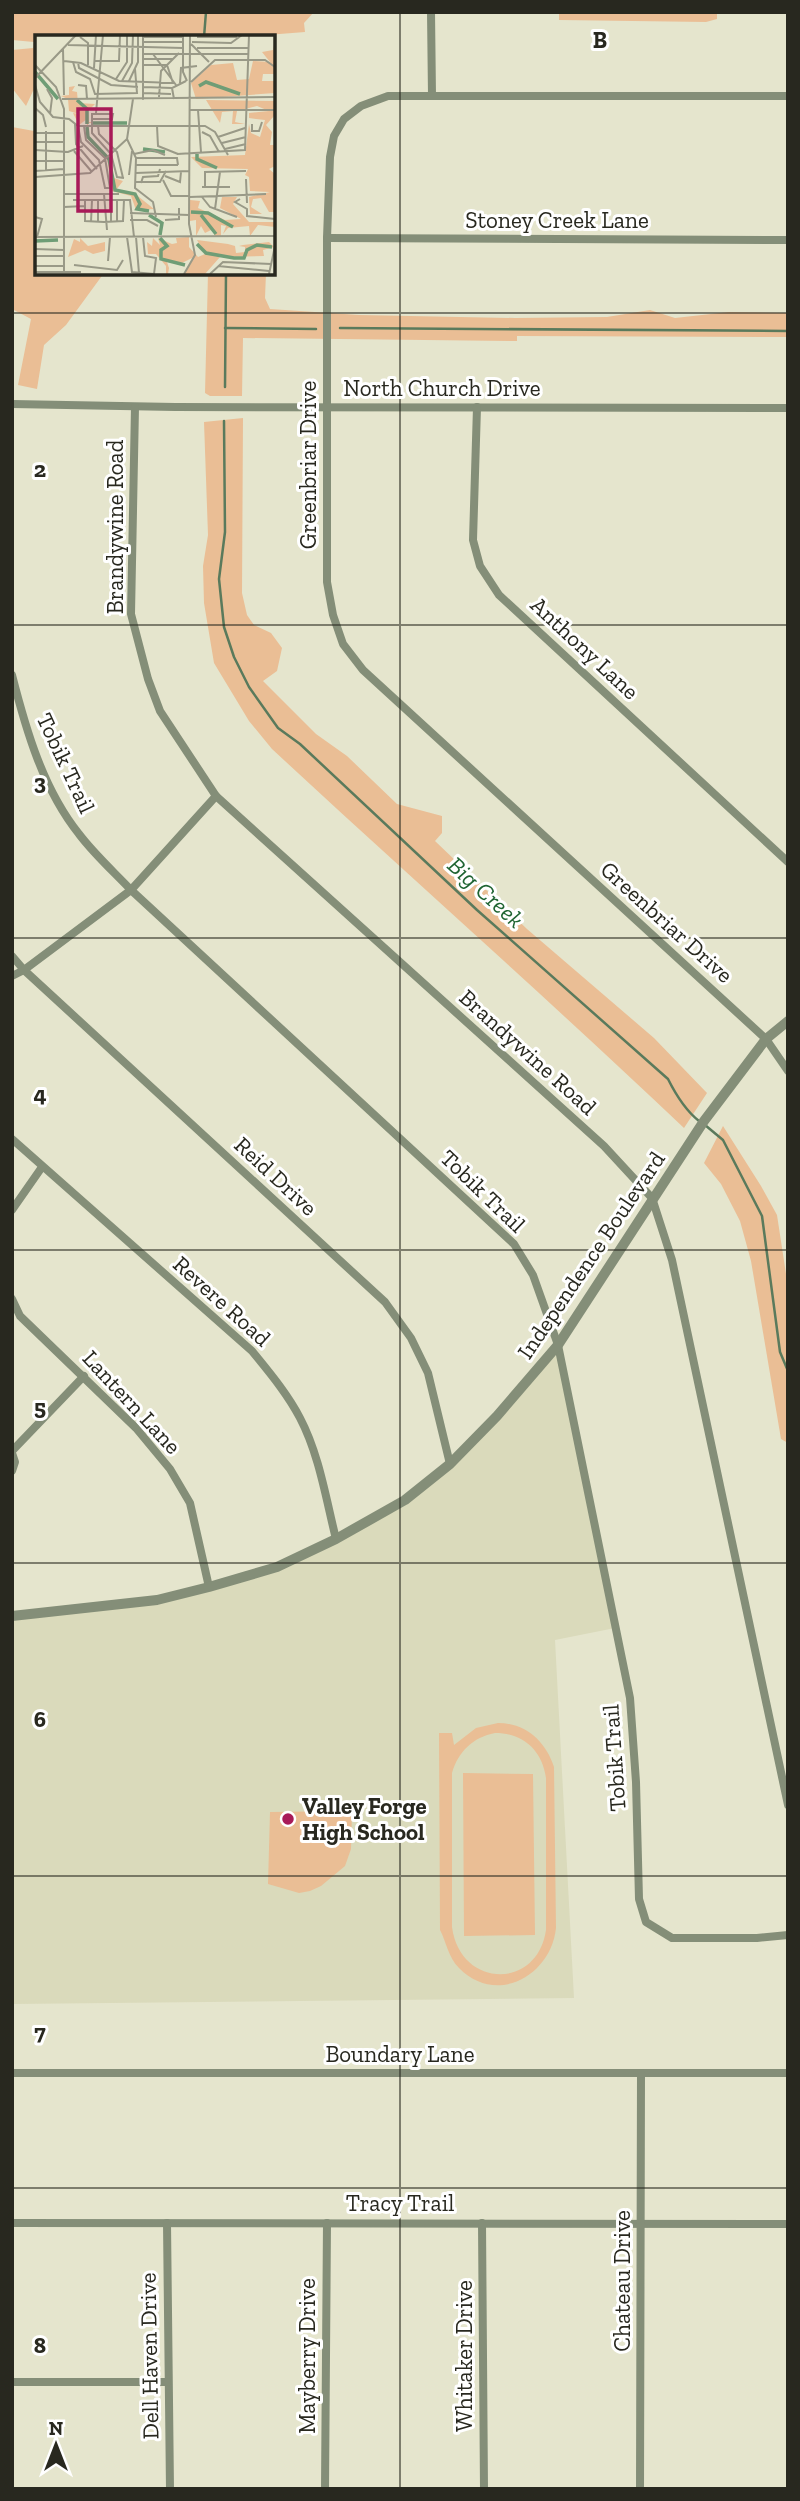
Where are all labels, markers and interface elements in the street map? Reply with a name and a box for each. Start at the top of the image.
text: B [593,26,607,54]
inset map [35,35,275,275]
street label: Stoney Creek Lane [465,206,649,234]
street label: North Church Drive [343,374,541,402]
street label: Greenbriar Drive [294,381,322,549]
street label: Brandywine Road [101,439,129,614]
text: 2 [34,455,46,483]
street label: Anthony Lane [525,591,645,705]
street label: Tobik Trail [31,708,101,818]
text: 3 [34,768,46,796]
water label: Big Creek [442,850,530,934]
street label: Greenbriar Drive [595,855,739,989]
street label: Brandywine Road [454,983,603,1121]
text: 4 [33,1080,47,1108]
street label: Reid Drive [229,1131,323,1221]
street label: Tobik Trail [435,1144,531,1238]
street label: Independence Boulevard [511,1146,671,1364]
street label: Revere Road [167,1250,277,1352]
street label: Lantern Lane [77,1344,187,1460]
text: 5 [34,1393,46,1421]
street label: Tobik Trail [596,1703,632,1813]
text: 6 [34,1705,46,1733]
place label: Valley Forge High School [302,1792,427,1846]
marker: Valley Forge High School [280,1811,296,1827]
text: 7 [34,2018,46,2046]
street label: Boundary Lane [325,2040,475,2068]
street label: Tracy Trail [346,2189,454,2217]
street label: Chateau Drive [608,2210,636,2352]
street label: Dell Haven Drive [134,2272,164,2440]
street label: Mayberry Drive [293,2278,321,2434]
street label: Whitaker Drive [450,2280,478,2432]
text: 8 [34,2331,46,2359]
north arrow [21,2410,91,2480]
text: N [49,2417,63,2440]

